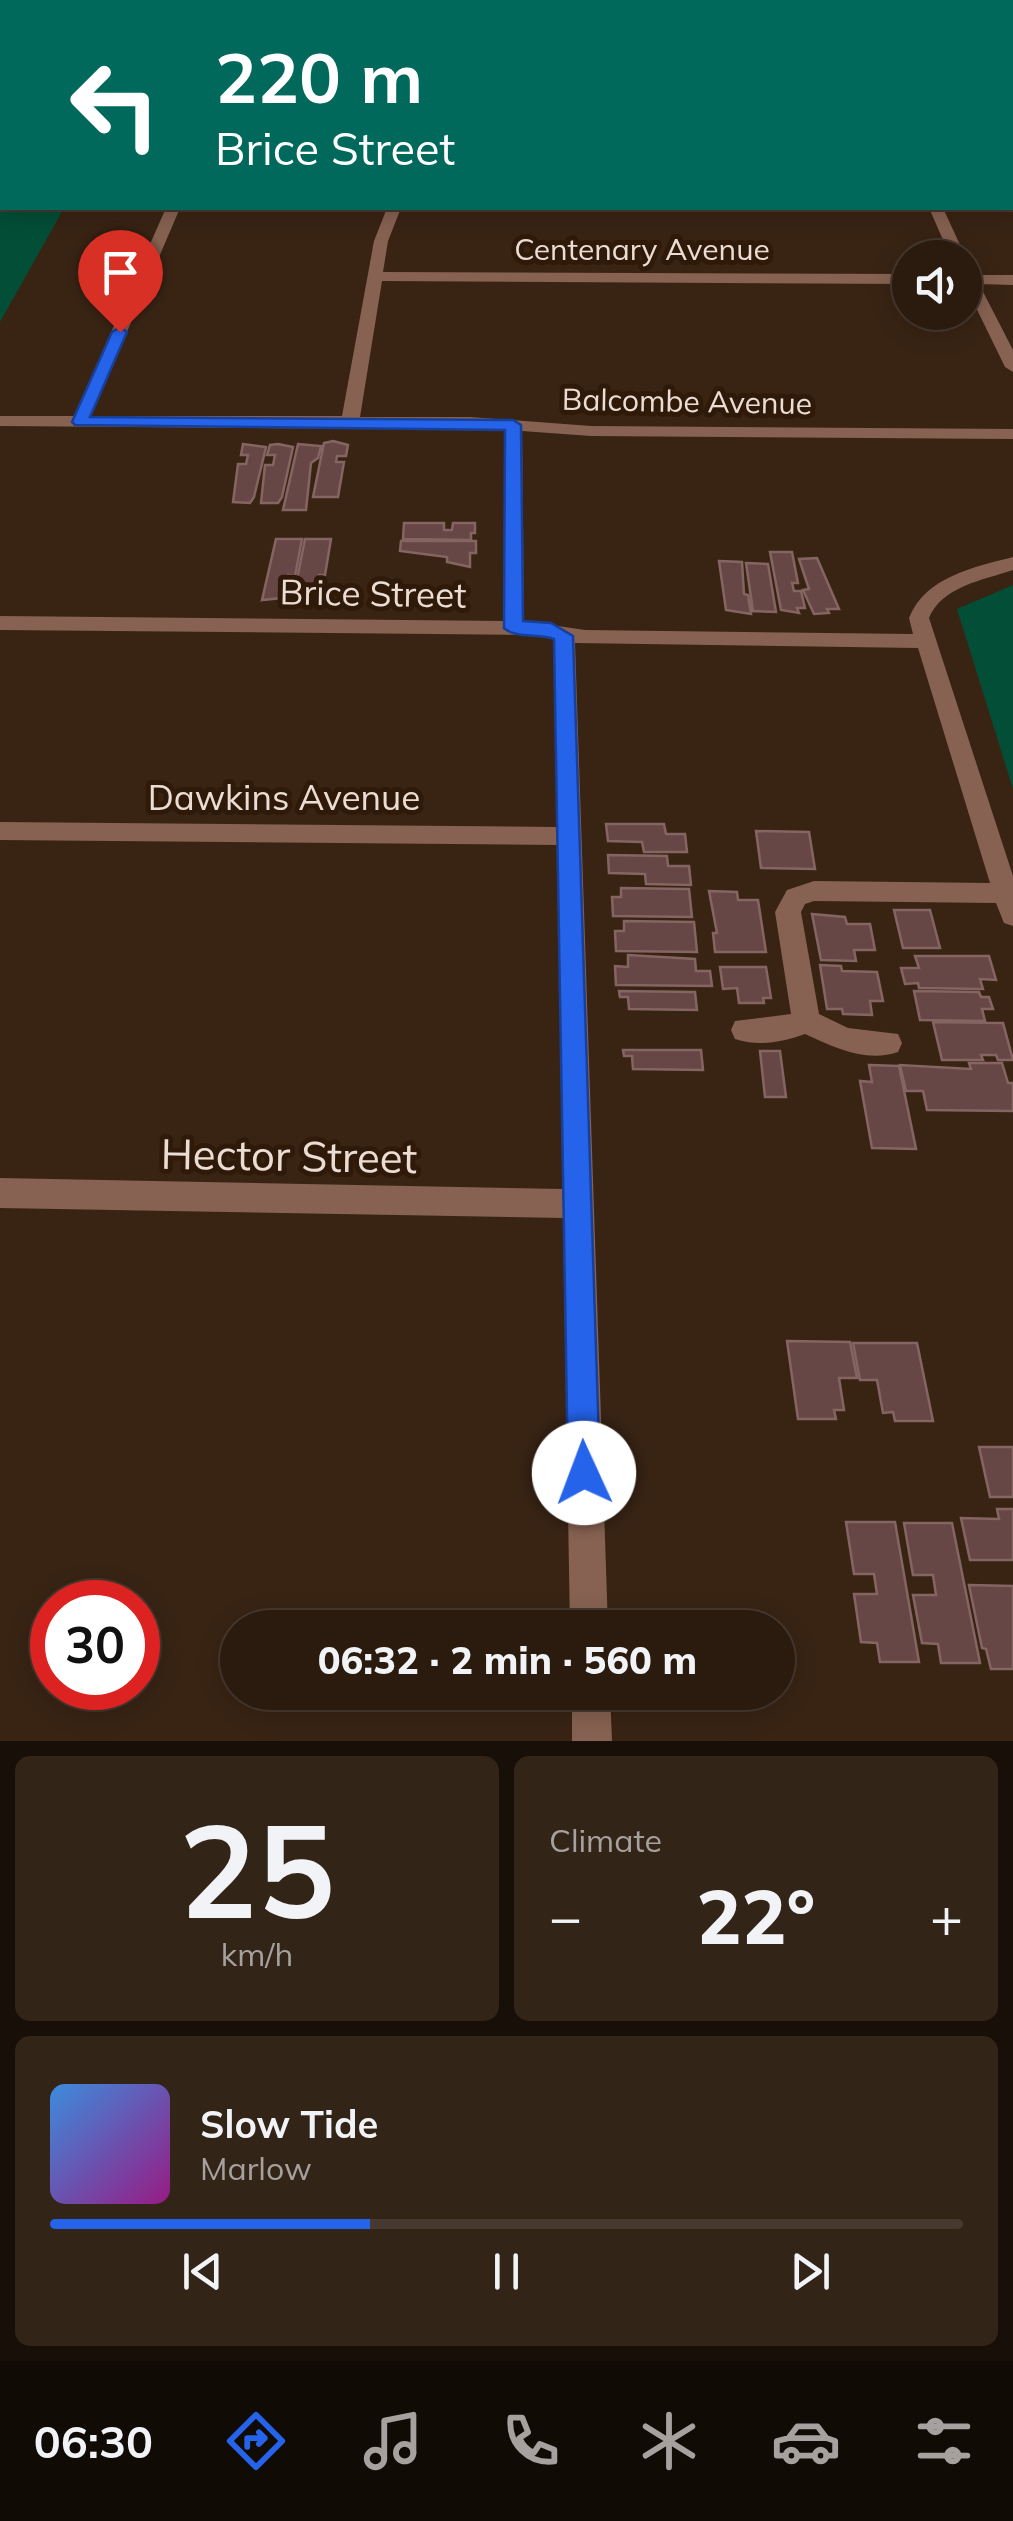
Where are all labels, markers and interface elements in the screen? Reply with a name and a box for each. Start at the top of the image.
text: 220 m [215,33,423,121]
icon: left [50,40,180,170]
text: Brice Street [215,120,455,176]
pin [78,230,163,333]
street label: Centenary Avenue [514,230,770,268]
map controls [892,240,982,330]
button: sound [892,240,982,330]
icon: arrive [93,245,148,300]
street label: Balcombe Avenue [562,380,812,422]
street label: Brice Street [279,569,467,617]
street label: Dawkins Avenue [148,775,420,819]
street label: Hector Street [160,1127,418,1184]
position arrow [532,1421,636,1525]
speed limit sign: 30 [30,1580,160,1710]
text: 06:32 · 2 min · 560 m [318,1636,697,1684]
text: 25 [179,1787,335,1951]
text: Climate [549,1820,662,1860]
text: 22° [697,1869,815,1963]
text: − [549,1882,582,1951]
text: + [930,1882,963,1951]
text: km/h [221,1934,293,1974]
text: Slow Tide [200,2100,378,2148]
text: Marlow [200,2148,312,2188]
icon: previous [175,2244,230,2299]
icon: pause [479,2244,534,2299]
icon: next [783,2244,838,2299]
icon: directions [221,2406,291,2476]
icon: music [358,2406,428,2476]
icon: phone [496,2406,566,2476]
icon: climate [634,2406,704,2476]
icon: car [771,2406,841,2476]
icon: filters [909,2406,979,2476]
text: 06:30 [34,2413,153,2469]

